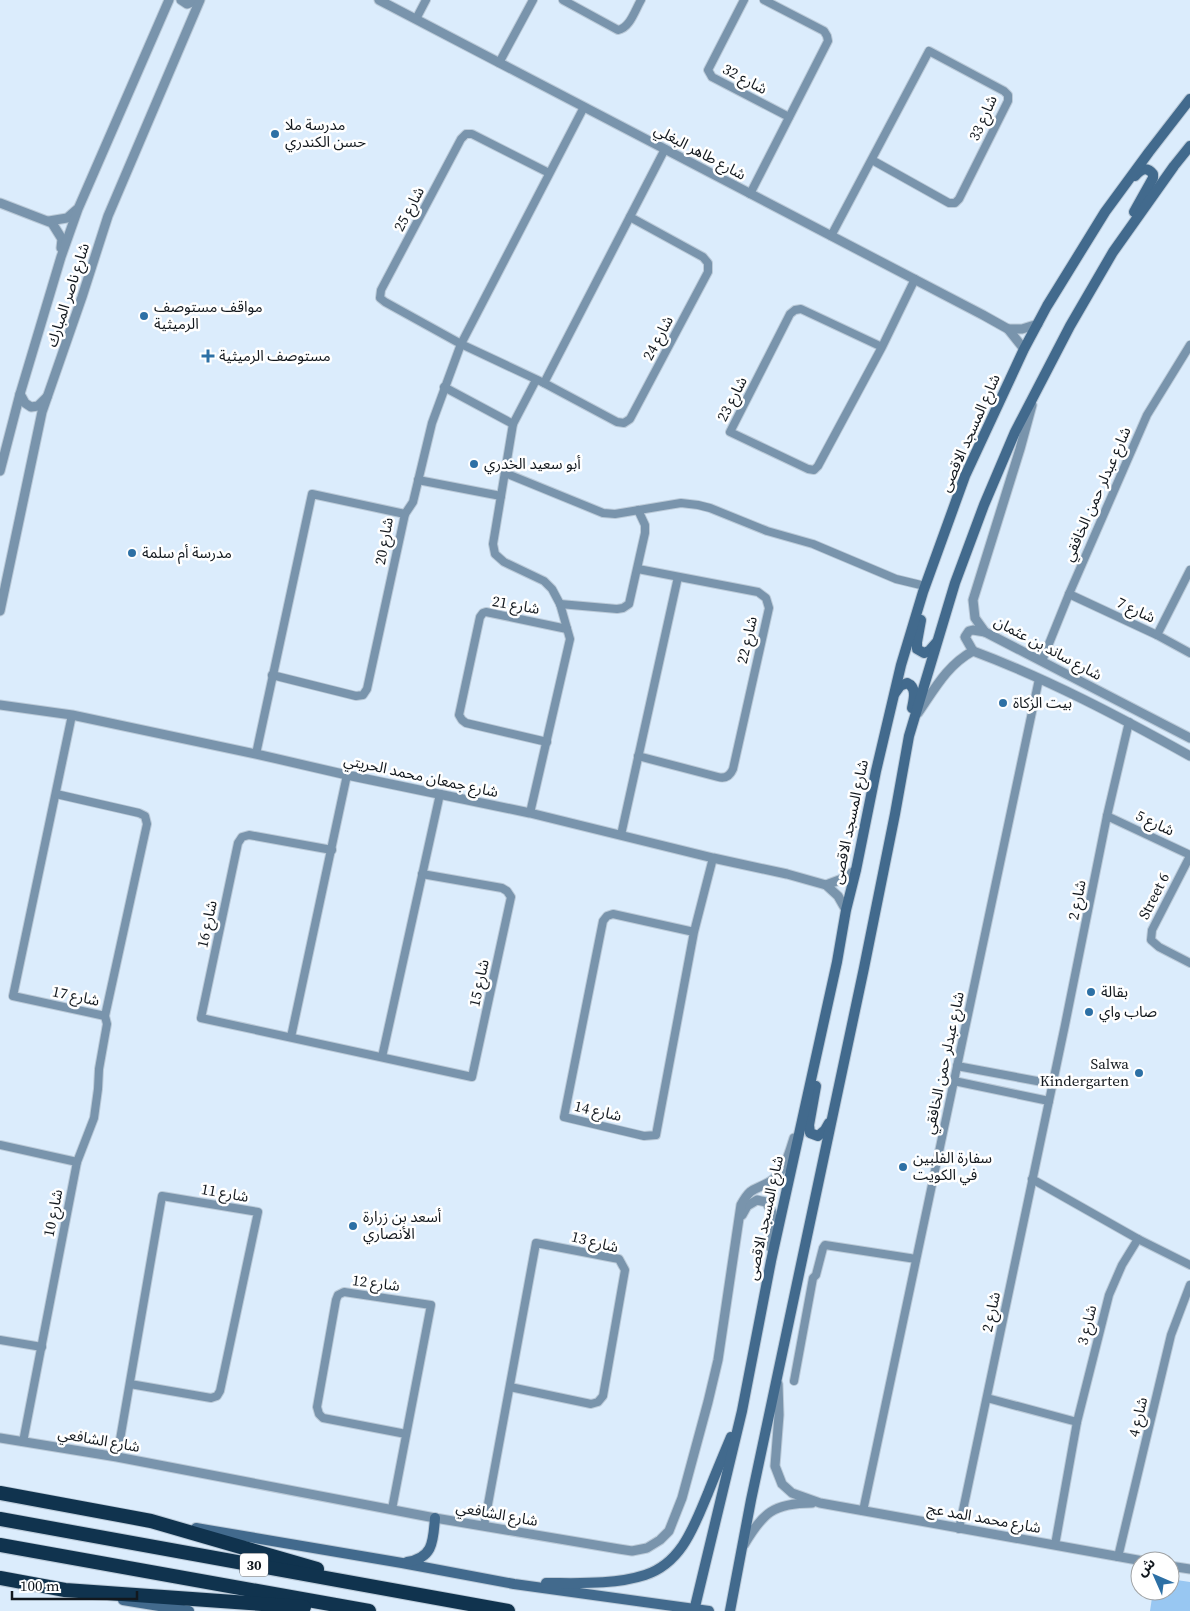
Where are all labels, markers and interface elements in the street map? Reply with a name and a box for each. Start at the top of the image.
street label: شارع 32 [718,58,771,101]
street label: شارع 33 [963,91,1004,145]
place label: مدرسة ملا حسن الكندري [285,114,366,153]
street label: شارع طاهر البغلي [650,119,750,186]
marker: مدرسة ملا حسن الكندري [269,128,281,140]
street label: شارع 25 [388,183,431,236]
street label: شارع ناصر المبارك [41,240,96,350]
place label: مواقف مستوصف الرميثية [154,296,263,334]
marker: مواقف مستوصف الرميثية [138,310,150,322]
street label: شارع 24 [637,312,680,365]
place label: مستوصف الرميثية [219,345,331,366]
marker: مستوصف الرميثية [201,349,215,363]
street label: شارع المسجد الاقصى [934,370,1007,496]
street label: شارع 23 [711,373,754,426]
street label: شارع عبدلر حمن الخافقي [1057,423,1138,565]
place label: أبو سعيد الخدري [484,453,581,475]
marker: أبو سعيد الخدري [468,458,480,470]
street label: شارع 20 [369,515,400,567]
place label: مدرسة أم سلمة [142,542,232,564]
marker: مدرسة أم سلمة [126,547,138,559]
street label: شارع 21 [490,590,542,621]
street label: شارع 7 [1113,592,1159,629]
street label: شارع ساند بن عثمان [990,610,1106,687]
street label: شارع 22 [731,614,764,666]
place label: بيت الزكاة [1013,692,1072,713]
marker: بيت الزكاة [997,697,1009,709]
street label: شارع جمعان محمد الحريتي [342,749,500,804]
street label: شارع المسجد الاقصى [826,757,875,887]
street label: شارع 5 [1132,805,1178,842]
street label: Street 6 [1133,869,1174,923]
street label: شارع 2 [1062,878,1093,922]
street label: شارع 16 [191,898,224,950]
street label: شارع 15 [463,957,496,1009]
street label: شارع 17 [50,980,102,1013]
place label: بقالة [1101,981,1128,1002]
marker: بقالة [1085,986,1097,998]
street label: شارع عبدلر حمن الخافقي [918,989,971,1137]
place label: صاب واي [1099,1001,1157,1023]
marker: صاب واي [1083,1006,1095,1018]
place label: Salwa Kindergarten [1040,1053,1129,1091]
marker: Salwa Kindergarten [1133,1067,1145,1079]
street label: شارع 14 [572,1095,624,1128]
place label: سفارة الفلبين في الكويت [913,1147,992,1186]
street label: شارع المسجد الاقصى [741,1153,790,1283]
marker: سفارة الفلبين في الكويت [897,1161,909,1173]
street label: شارع 11 [199,1178,251,1209]
street label: شارع 10 [38,1187,69,1239]
place label: أسعد بن زرارة الأنصاري [363,1206,441,1245]
marker: أسعد بن زرارة الأنصاري [347,1220,359,1232]
street label: شارع 13 [569,1226,621,1259]
street label: شارع 12 [351,1269,401,1298]
street label: شارع 2 [976,1290,1007,1334]
street label: شارع 3 [1071,1303,1104,1347]
street label: شارع 4 [1123,1395,1154,1439]
street label: شارع الشافعي [56,1422,142,1459]
street label: شارع الشافعي [454,1496,540,1533]
street label: شارع محمد المد عج [925,1497,1043,1540]
north arrow [1130,1551,1180,1601]
text: ش [1132,1553,1160,1581]
road number: 30 [240,1554,268,1576]
scale bar [12,1568,138,1600]
text: 100 m [20,1575,60,1596]

